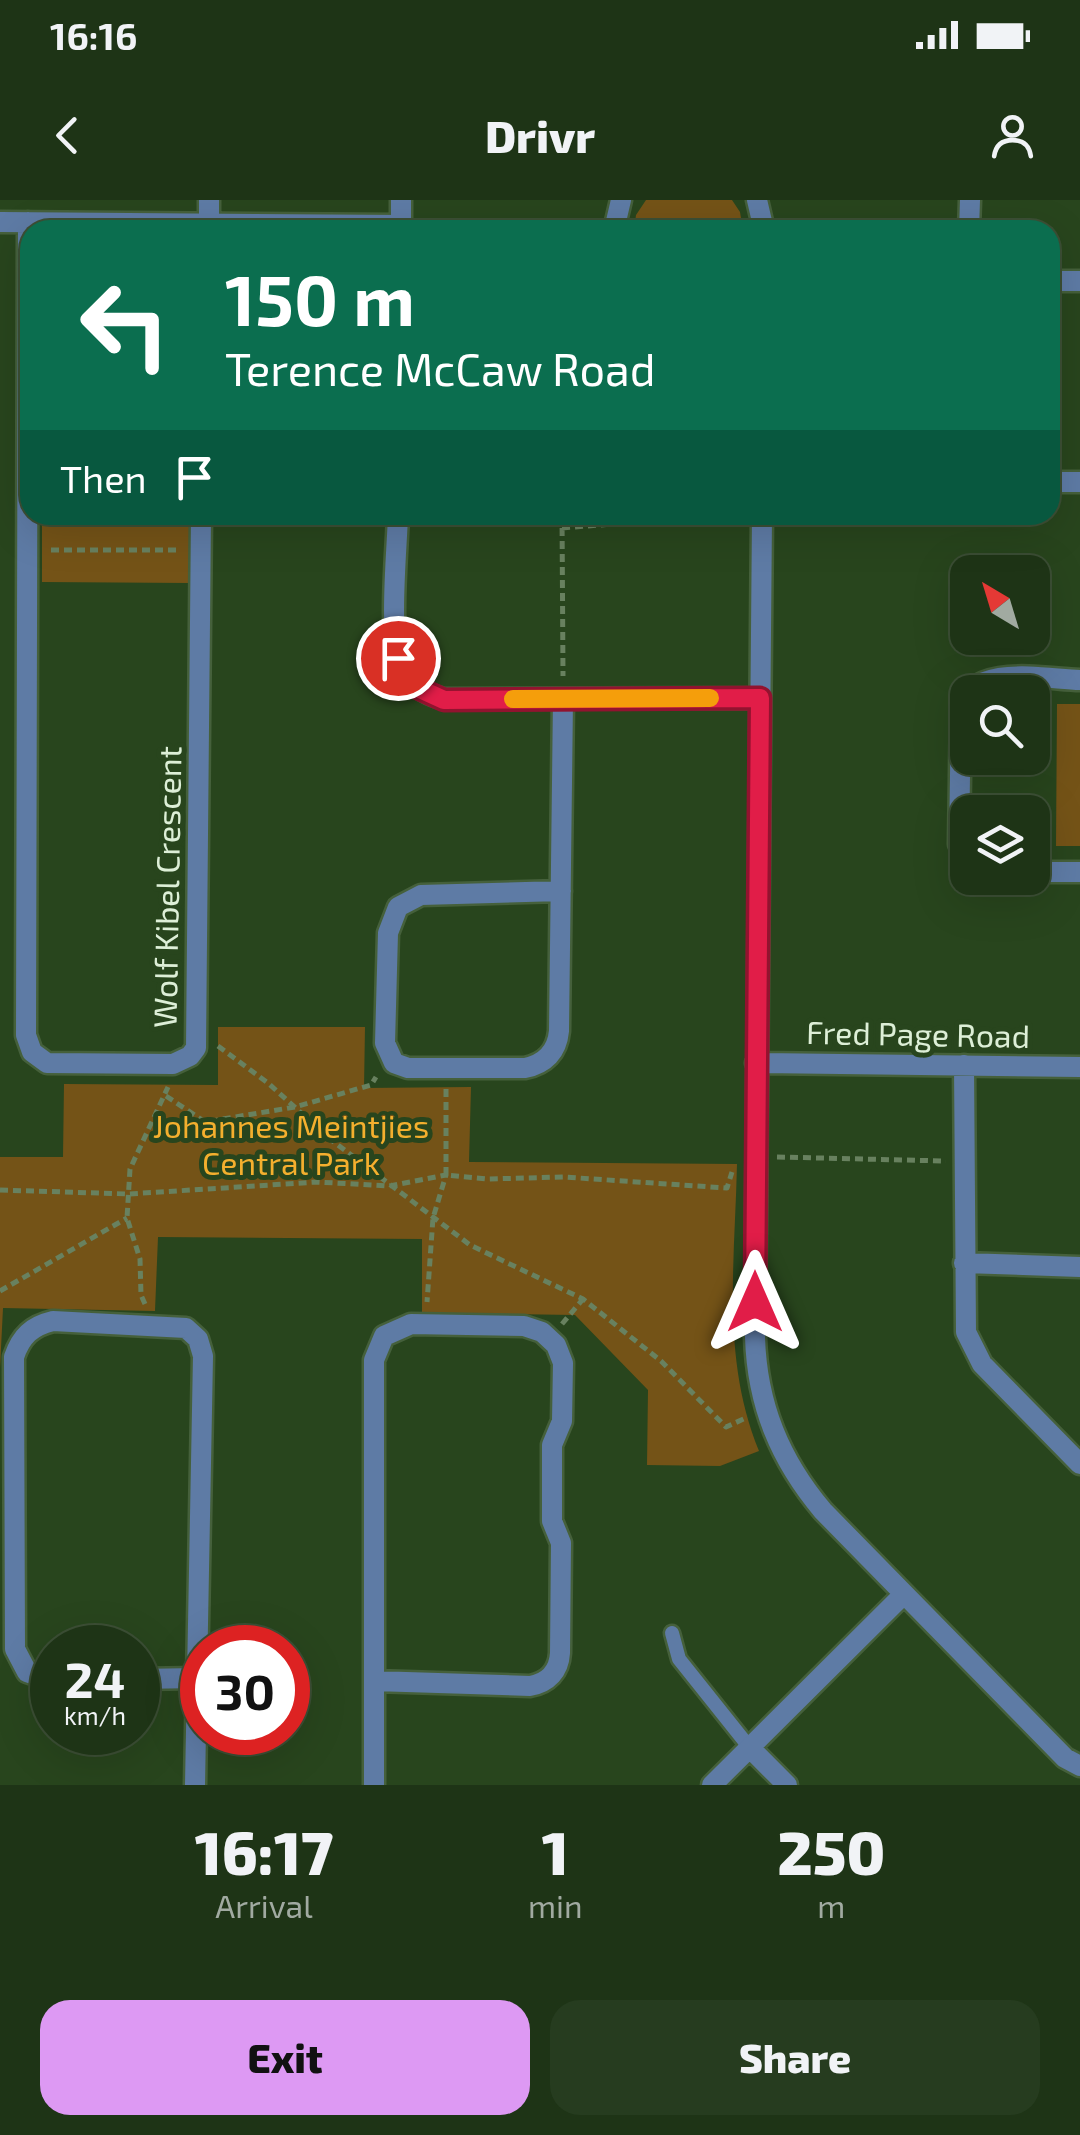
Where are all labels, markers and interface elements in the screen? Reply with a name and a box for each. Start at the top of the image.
text: 16:16 [50,12,137,58]
icon: back [40,108,95,163]
text: Drivr [485,108,595,162]
icon: person [985,108,1040,163]
text: 150 m [225,256,415,340]
icon: left [60,260,190,390]
text: Terence McCaw Road [225,341,656,395]
icon: arrive [167,450,222,505]
text: Then [60,455,147,501]
north arrow [950,555,1050,655]
map controls [950,555,1050,895]
pin [356,616,441,701]
icon: arrive [371,631,426,686]
button: search [950,675,1050,775]
street label: Wolf Kibel Crescent [145,746,187,1028]
button: layers [950,795,1050,895]
street label: Fred Page Road [806,1012,1030,1054]
park label: Johannes Meintjies Central Park [153,1106,429,1181]
position arrow [703,1250,807,1354]
speed limit sign: 30 [180,1625,310,1755]
text: 24 [65,1648,125,1708]
text: km/h [64,1700,126,1730]
text: 16:17 [195,1815,333,1887]
text: 1 [542,1815,569,1887]
text: 250 [777,1815,885,1887]
text: Arrival [215,1886,313,1924]
text: min [528,1886,583,1924]
text: m [817,1886,845,1924]
button: Exit [40,2000,530,2115]
button: Share [550,2000,1040,2115]

